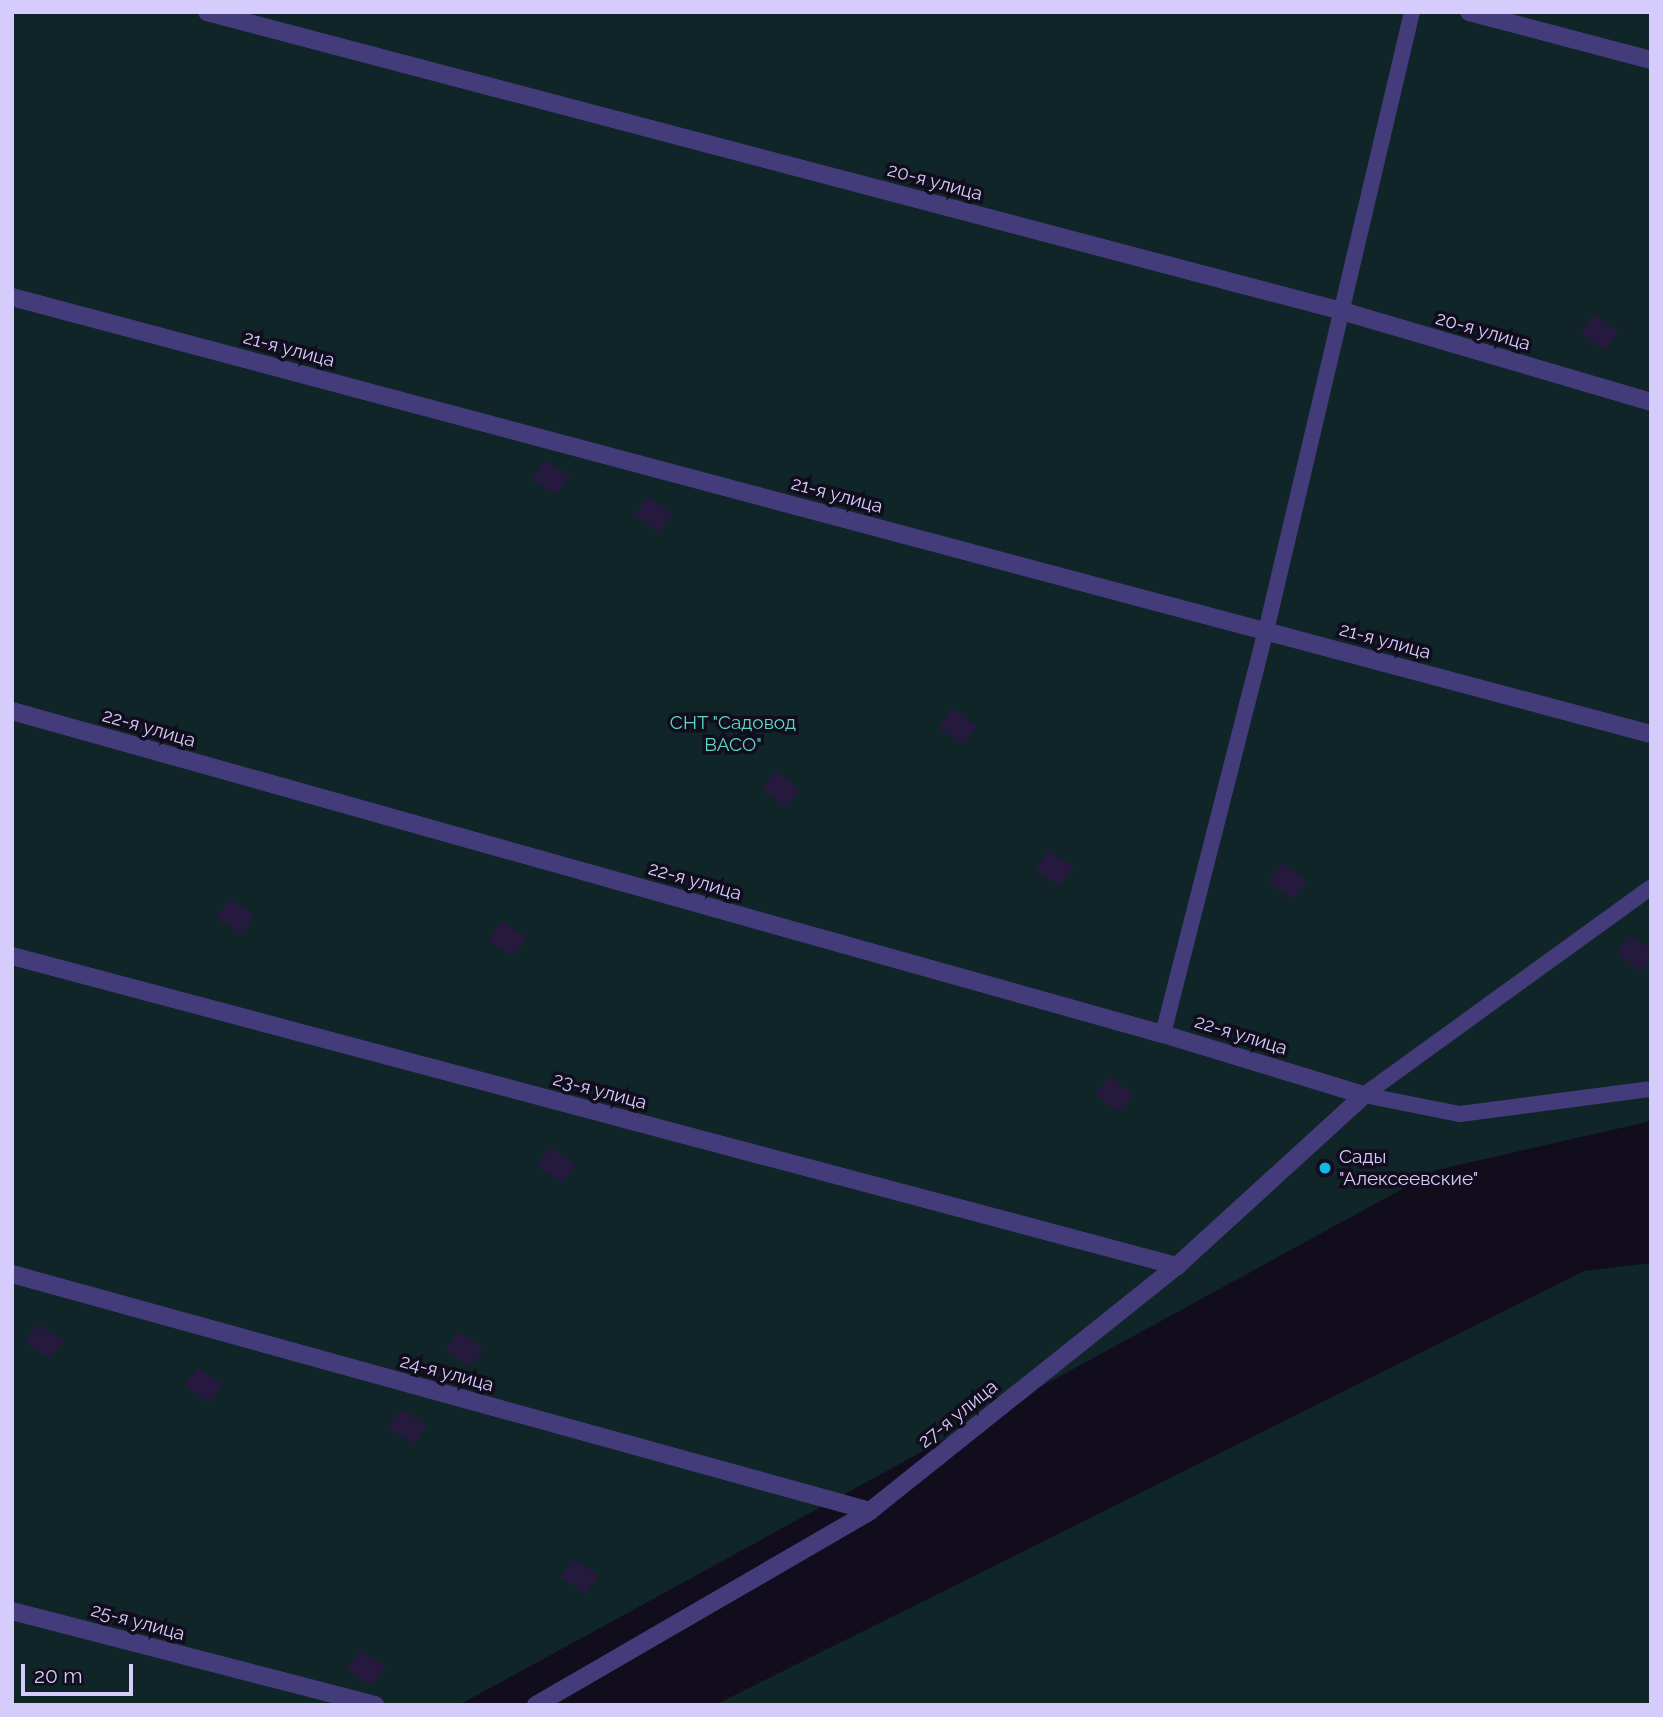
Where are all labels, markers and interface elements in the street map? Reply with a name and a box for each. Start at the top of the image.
street label: 20-я улица [885,158,985,206]
street label: 20-я улица [1433,307,1533,355]
street label: 21-я улица [241,326,337,372]
street label: 21-я улица [789,472,885,518]
street label: 21-я улица [1337,618,1433,664]
street label: 22-я улица [100,704,198,752]
park label: СНТ "Садовод ВАСО" [669,712,797,756]
street label: 22-я улица [646,857,744,905]
street label: 22-я улица [1192,1010,1290,1060]
street label: 23-я улица [550,1068,650,1114]
place label: Сады "Алексеевские" [1339,1146,1478,1190]
marker: Сады "Алексеевские" [1317,1160,1333,1176]
street label: 24-я улица [397,1349,497,1397]
street label: 27-я улица [914,1375,1002,1453]
street label: 25-я улица [88,1598,188,1646]
scale bar [24,1650,136,1694]
text: 20 m [34,1663,82,1688]

